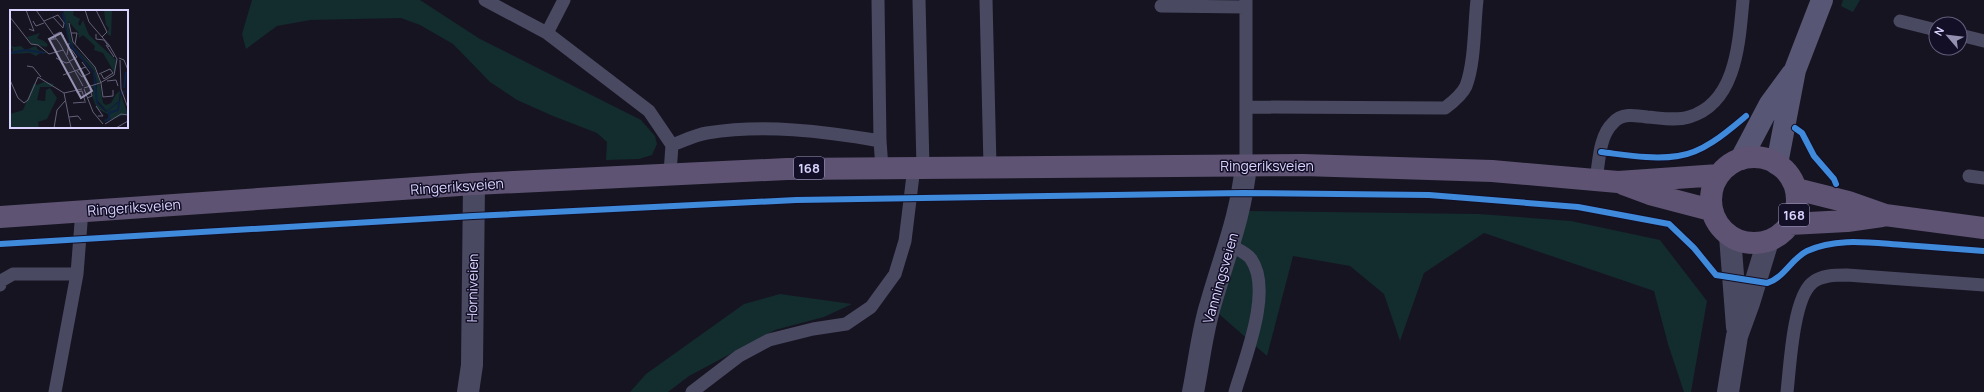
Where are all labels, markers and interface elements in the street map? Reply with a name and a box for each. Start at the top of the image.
inset map [10,10,128,128]
north arrow [1928,16,1968,56]
text: N [1930,24,1947,38]
street label: Ringeriksveien [1220,156,1314,175]
road number: 168 [794,157,824,179]
street label: Ringeriksveien [410,173,504,199]
street label: Ringeriksveien [87,194,181,220]
road number: 168 [1779,204,1809,226]
street label: Vanningsveien [1198,230,1242,326]
street label: Horniveien [462,253,482,323]

